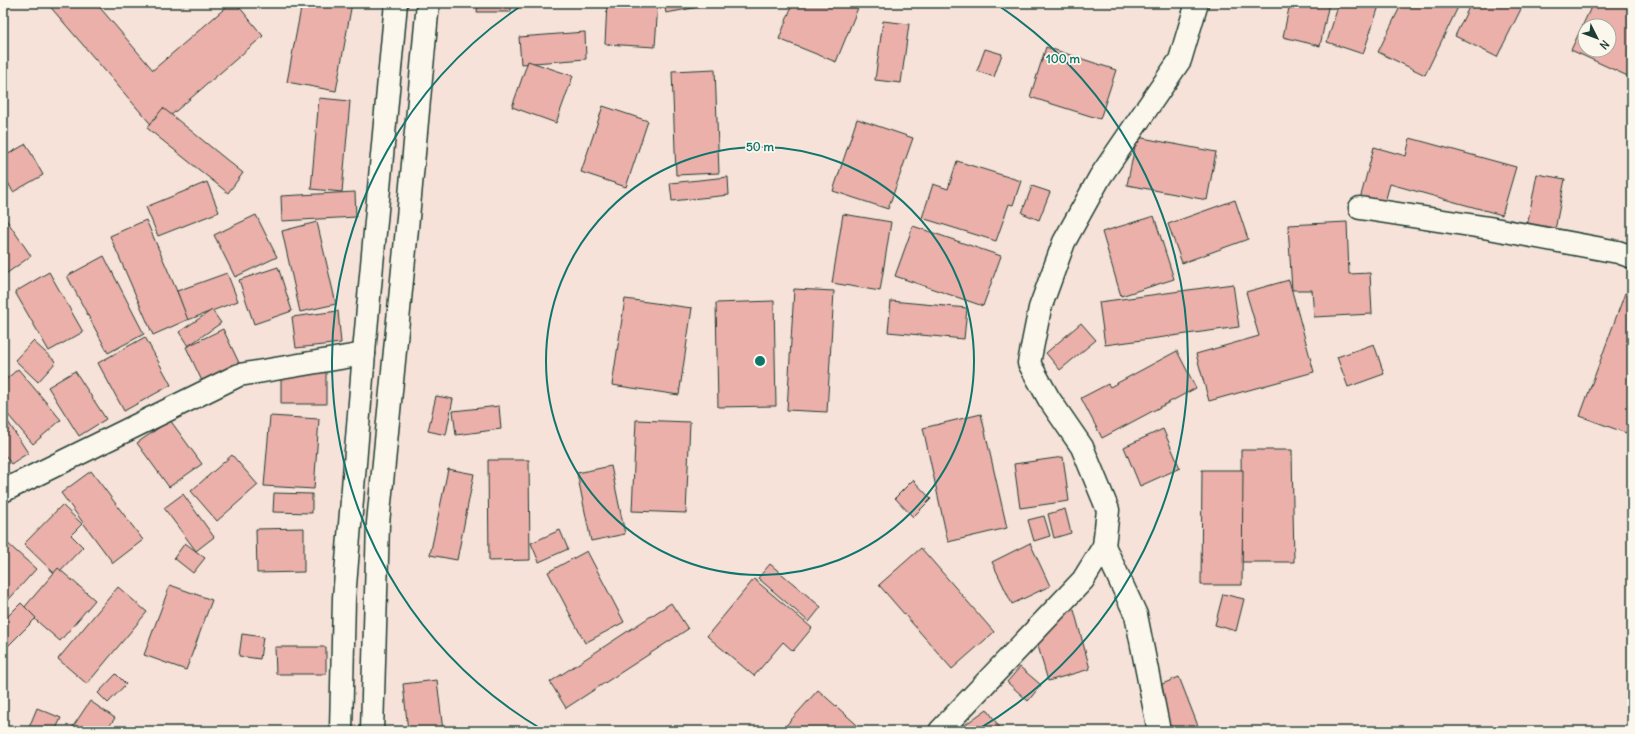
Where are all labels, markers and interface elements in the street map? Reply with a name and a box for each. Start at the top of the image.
north arrow [1577,18,1617,58]
text: N [1597,37,1612,52]
text: 100 m [1046,51,1080,66]
text: 50 m [746,139,775,154]
centre of rings [753,354,767,368]

